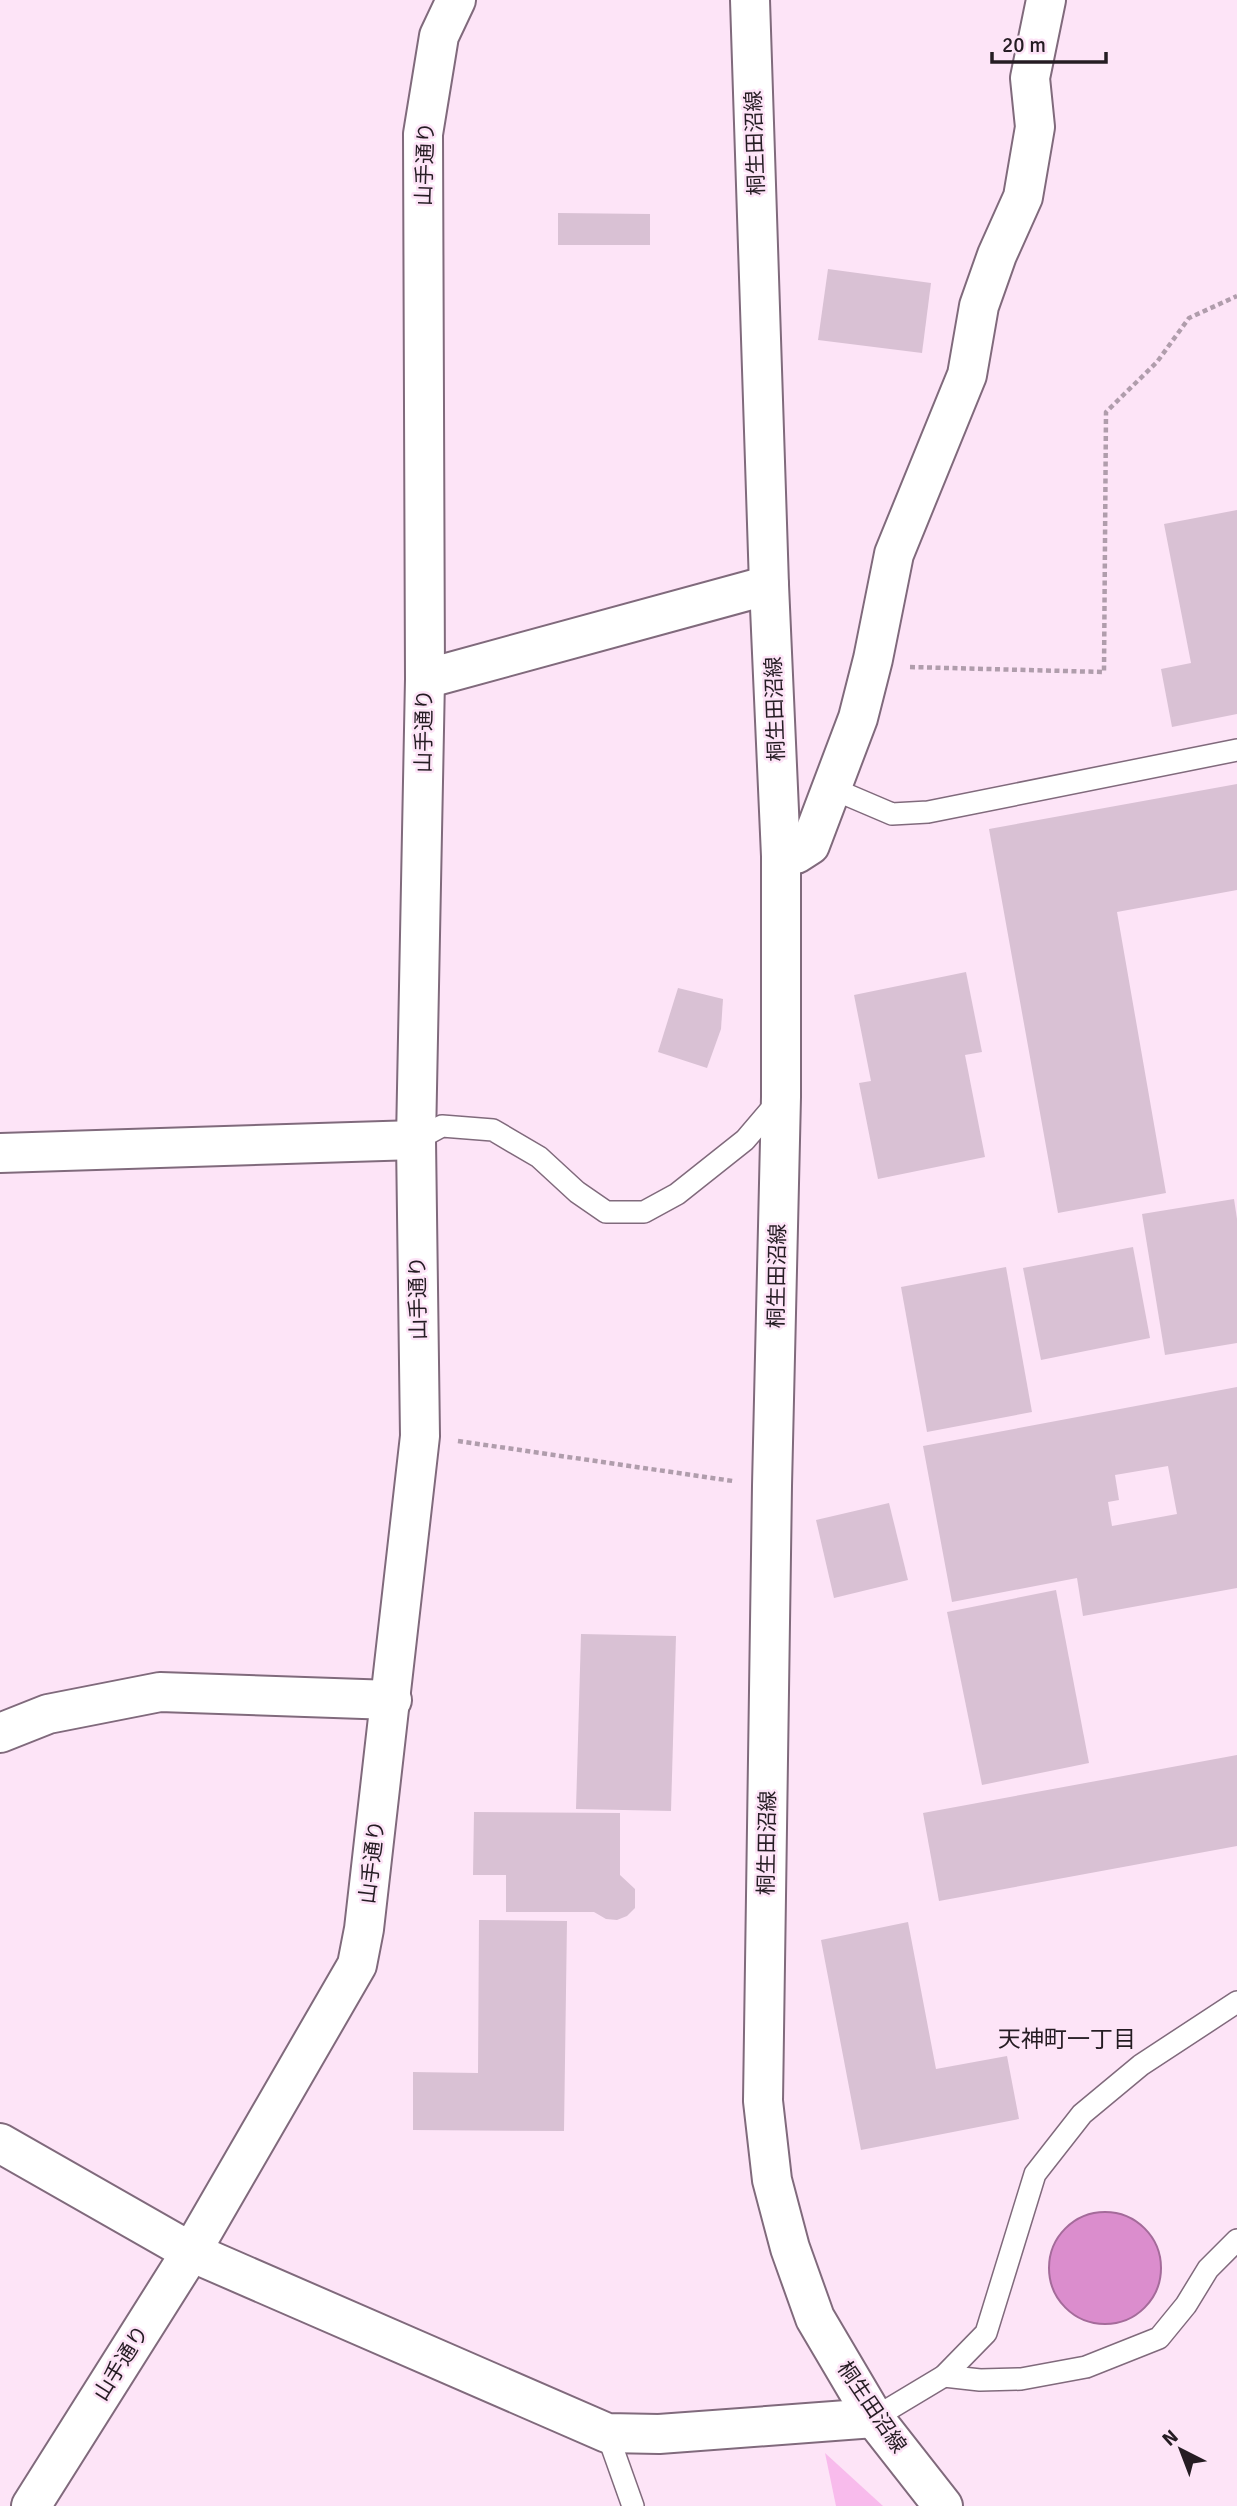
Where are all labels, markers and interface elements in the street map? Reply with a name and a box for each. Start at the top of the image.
scale bar [992,21,1106,65]
text: 20 m [1002,32,1046,58]
street label: 桐生田沼線 [740,90,770,196]
street label: 山手通り [411,122,439,206]
street label: 桐生田沼線 [760,656,790,762]
street label: 山手通り [410,689,438,773]
street label: 桐生田沼線 [763,1223,791,1329]
street label: 山手通り [404,1256,432,1340]
street label: 桐生田沼線 [753,1790,781,1896]
street label: 山手通り [354,1819,390,1905]
district label: 天神町一丁目 [998,2025,1136,2054]
street label: 山手通り [88,2320,154,2406]
street label: 桐生田沼線 [832,2356,912,2458]
north arrow [1146,2415,1216,2485]
text: N [1157,2425,1183,2451]

